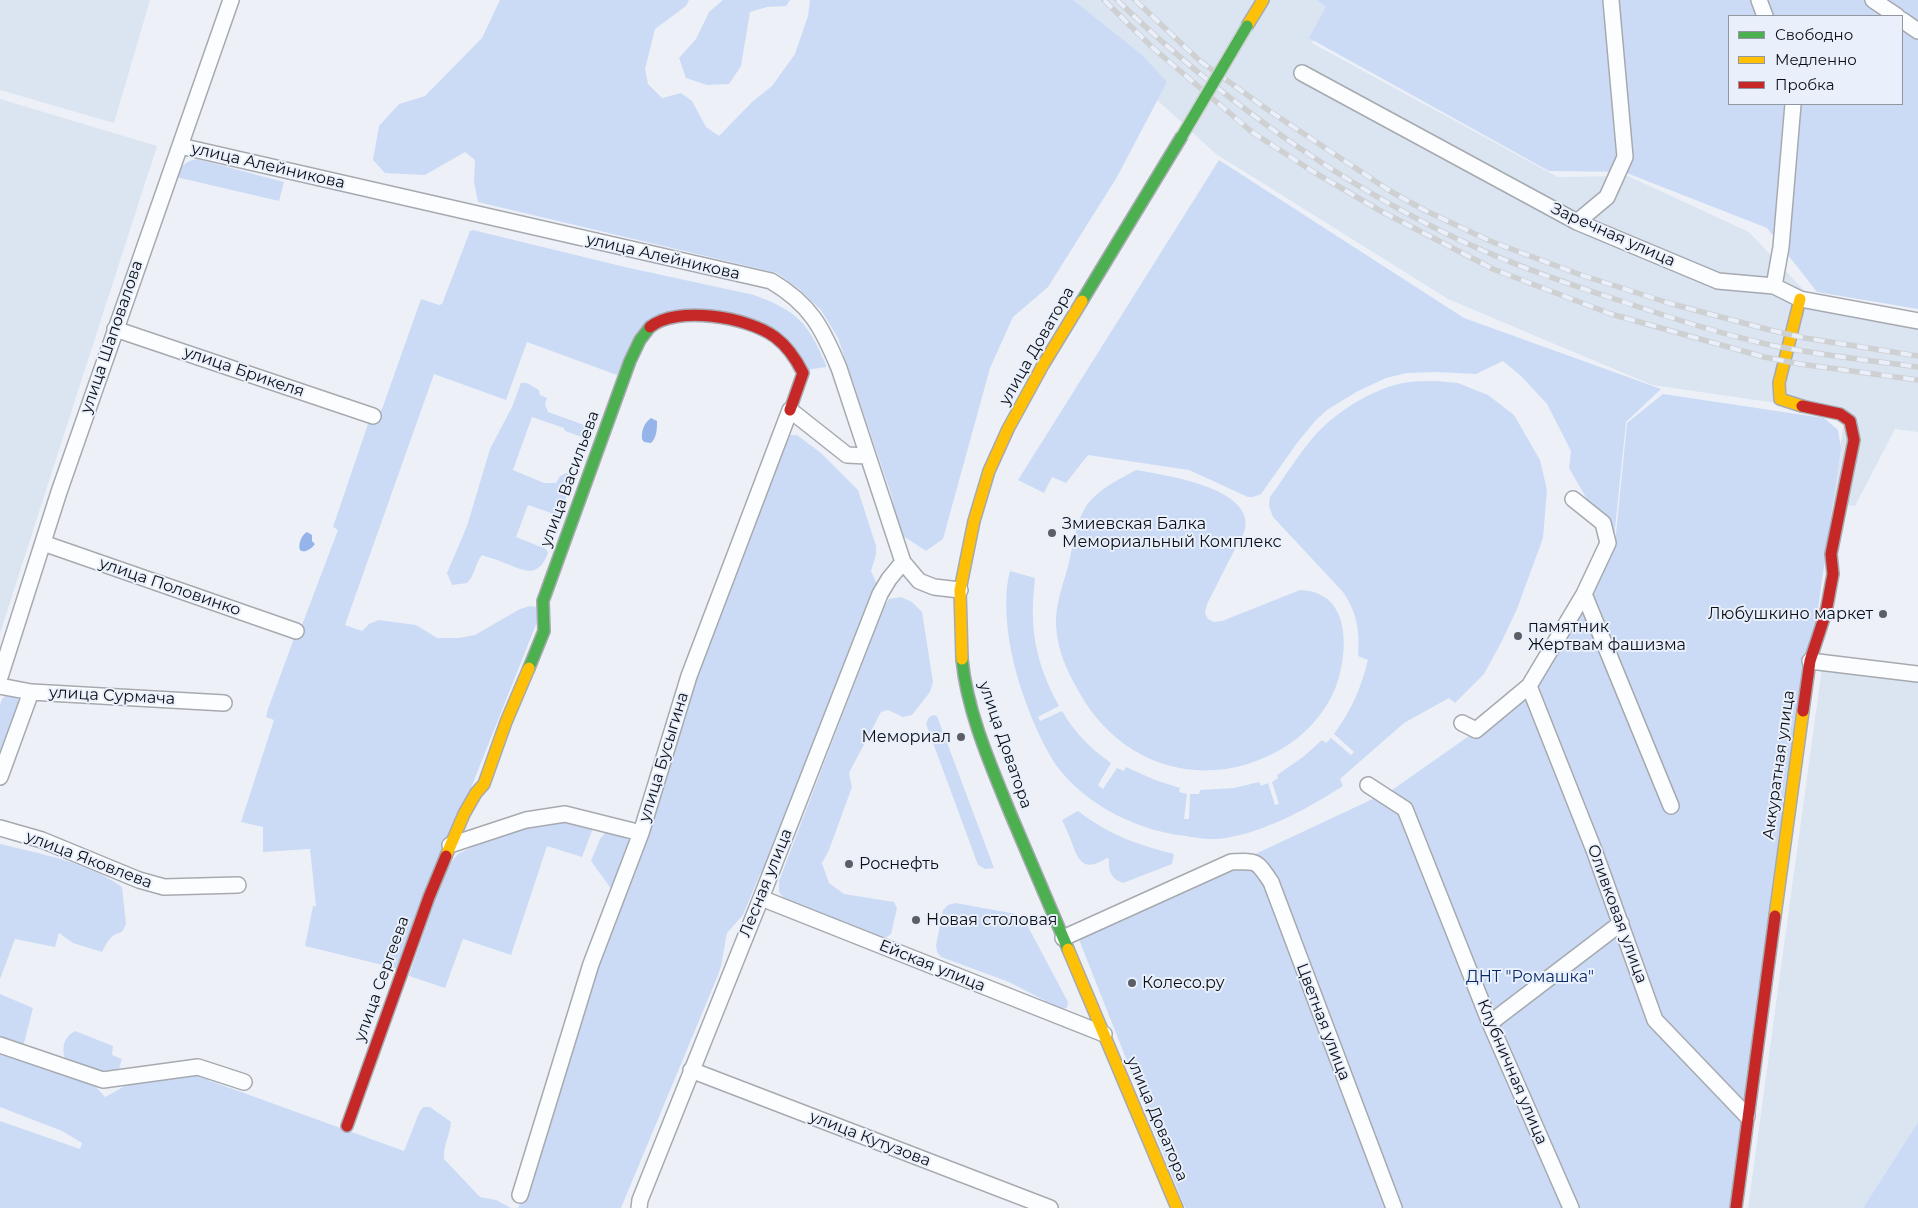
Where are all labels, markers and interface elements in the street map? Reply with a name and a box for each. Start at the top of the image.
legend [1728,15,1903,105]
text: Свободно [1775,25,1853,44]
text: Медленно [1775,50,1857,69]
text: Пробка [1775,75,1834,94]
street label: улица Алейникова [189,139,347,193]
street label: Заречная улица [1548,199,1678,271]
street label: улица Алейникова [584,230,742,284]
street label: улица Шаповалова [77,258,147,416]
street label: улица Доватора [995,283,1079,409]
street label: улица Брикеля [181,342,307,402]
street label: улица Васильева [536,408,604,550]
place label: Змиевская Балка Мемориальный Комплекс [1062,514,1281,552]
marker: Змиевская Балка Мемориальный Комплекс [1046,527,1058,539]
street label: улица Половинко [97,554,243,620]
place label: Любушкино маркет [1708,604,1873,624]
marker: Любушкино маркет [1877,608,1889,620]
place label: памятник Жертвам фашизма [1528,617,1686,655]
marker: памятник Жертвам фашизма [1512,630,1524,642]
street label: улица Доватора [974,679,1036,811]
street label: улица Сурмача [48,683,176,709]
street label: Аккуратная улица [1759,689,1799,841]
street label: улица Бусыгина [635,690,693,824]
place label: Мемориал [861,727,951,747]
marker: Мемориал [955,731,967,743]
street label: Лесная улица [735,826,797,940]
street label: улица Яковлева [23,827,155,893]
street label: Оливковая улица [1583,842,1651,986]
place label: Роснефть [859,854,939,874]
marker: Роснефть [843,858,855,870]
place label: Новая столовая [926,910,1057,930]
street label: улица Сергеева [350,914,414,1044]
marker: Новая столовая [910,914,922,926]
street label: Ейская улица [876,936,988,996]
street label: Цветная улица [1292,961,1354,1083]
park label: ДНТ "Ромашка" [1466,967,1594,987]
place label: Колесо.ру [1142,973,1225,993]
marker: Колесо.ру [1126,977,1138,989]
street label: Клубничная улица [1473,997,1551,1147]
street label: улица Доватора [1122,1054,1192,1184]
street label: улица Кутузова [807,1107,933,1171]

